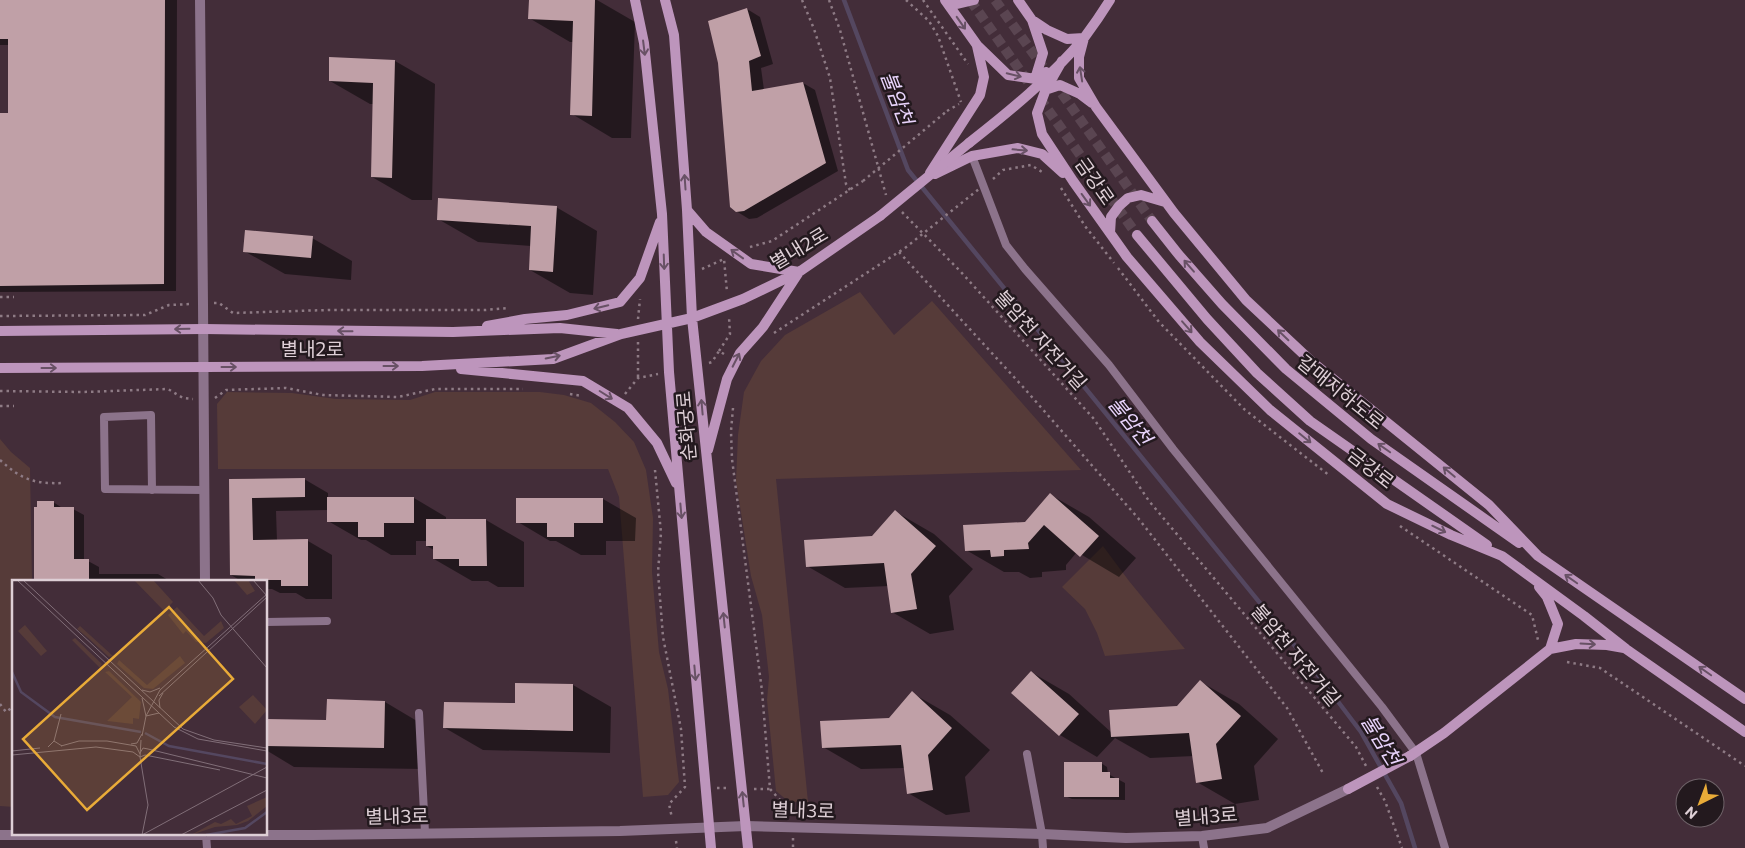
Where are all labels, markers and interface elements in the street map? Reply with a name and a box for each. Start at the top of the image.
one-way arrow [956,15,966,29]
one-way arrow [639,40,649,56]
one-way arrow [1075,66,1085,82]
water label: 불암천 [877,68,920,130]
one-way arrow [1006,71,1022,80]
one-way arrow [1012,146,1028,155]
street label: 금강로 [1071,153,1120,209]
one-way arrow [680,174,689,190]
one-way arrow [1081,193,1091,207]
street label: 별내2로 [766,221,832,274]
one-way arrow [730,249,744,259]
one-way arrow [660,254,669,270]
one-way arrow [1183,260,1194,273]
street label: 불암천 자전거길 [991,285,1092,394]
one-way arrow [593,303,609,312]
one-way arrow [1181,320,1193,333]
one-way arrow [175,324,191,334]
one-way arrow [337,326,354,336]
one-way arrow [1278,330,1290,342]
street label: 별내2로 [281,337,343,360]
street label: 갈매지하도로 [1293,350,1389,434]
one-way arrow [545,352,561,362]
one-way arrow [731,353,741,368]
one-way arrow [382,361,399,371]
one-way arrow [220,362,236,372]
one-way arrow [40,363,56,373]
one-way arrow [599,390,613,400]
street label: 순화궁로 [671,390,700,462]
water label: 불암천 [1104,391,1159,451]
one-way arrow [697,399,707,415]
one-way arrow [1298,433,1311,444]
street label: 금강로 [1344,442,1399,493]
one-way arrow [1377,443,1391,453]
one-way arrow [1443,466,1456,478]
one-way arrow [677,503,686,519]
one-way arrow [1431,525,1446,534]
one-way arrow [1564,574,1578,584]
inset map [12,580,268,836]
street label: 불암천 자전거길 [1247,599,1346,710]
one-way arrow [719,613,729,629]
one-way arrow [1580,640,1596,649]
one-way arrow [690,665,700,681]
one-way arrow [1698,666,1712,676]
water label: 불암천 [1357,710,1408,771]
north arrow [1675,778,1725,828]
one-way arrow [738,792,748,808]
street label: 별내3로 [771,797,835,822]
street label: 별내3로 [1174,802,1238,829]
street label: 별내3로 [365,803,429,828]
text: N [1681,803,1701,823]

